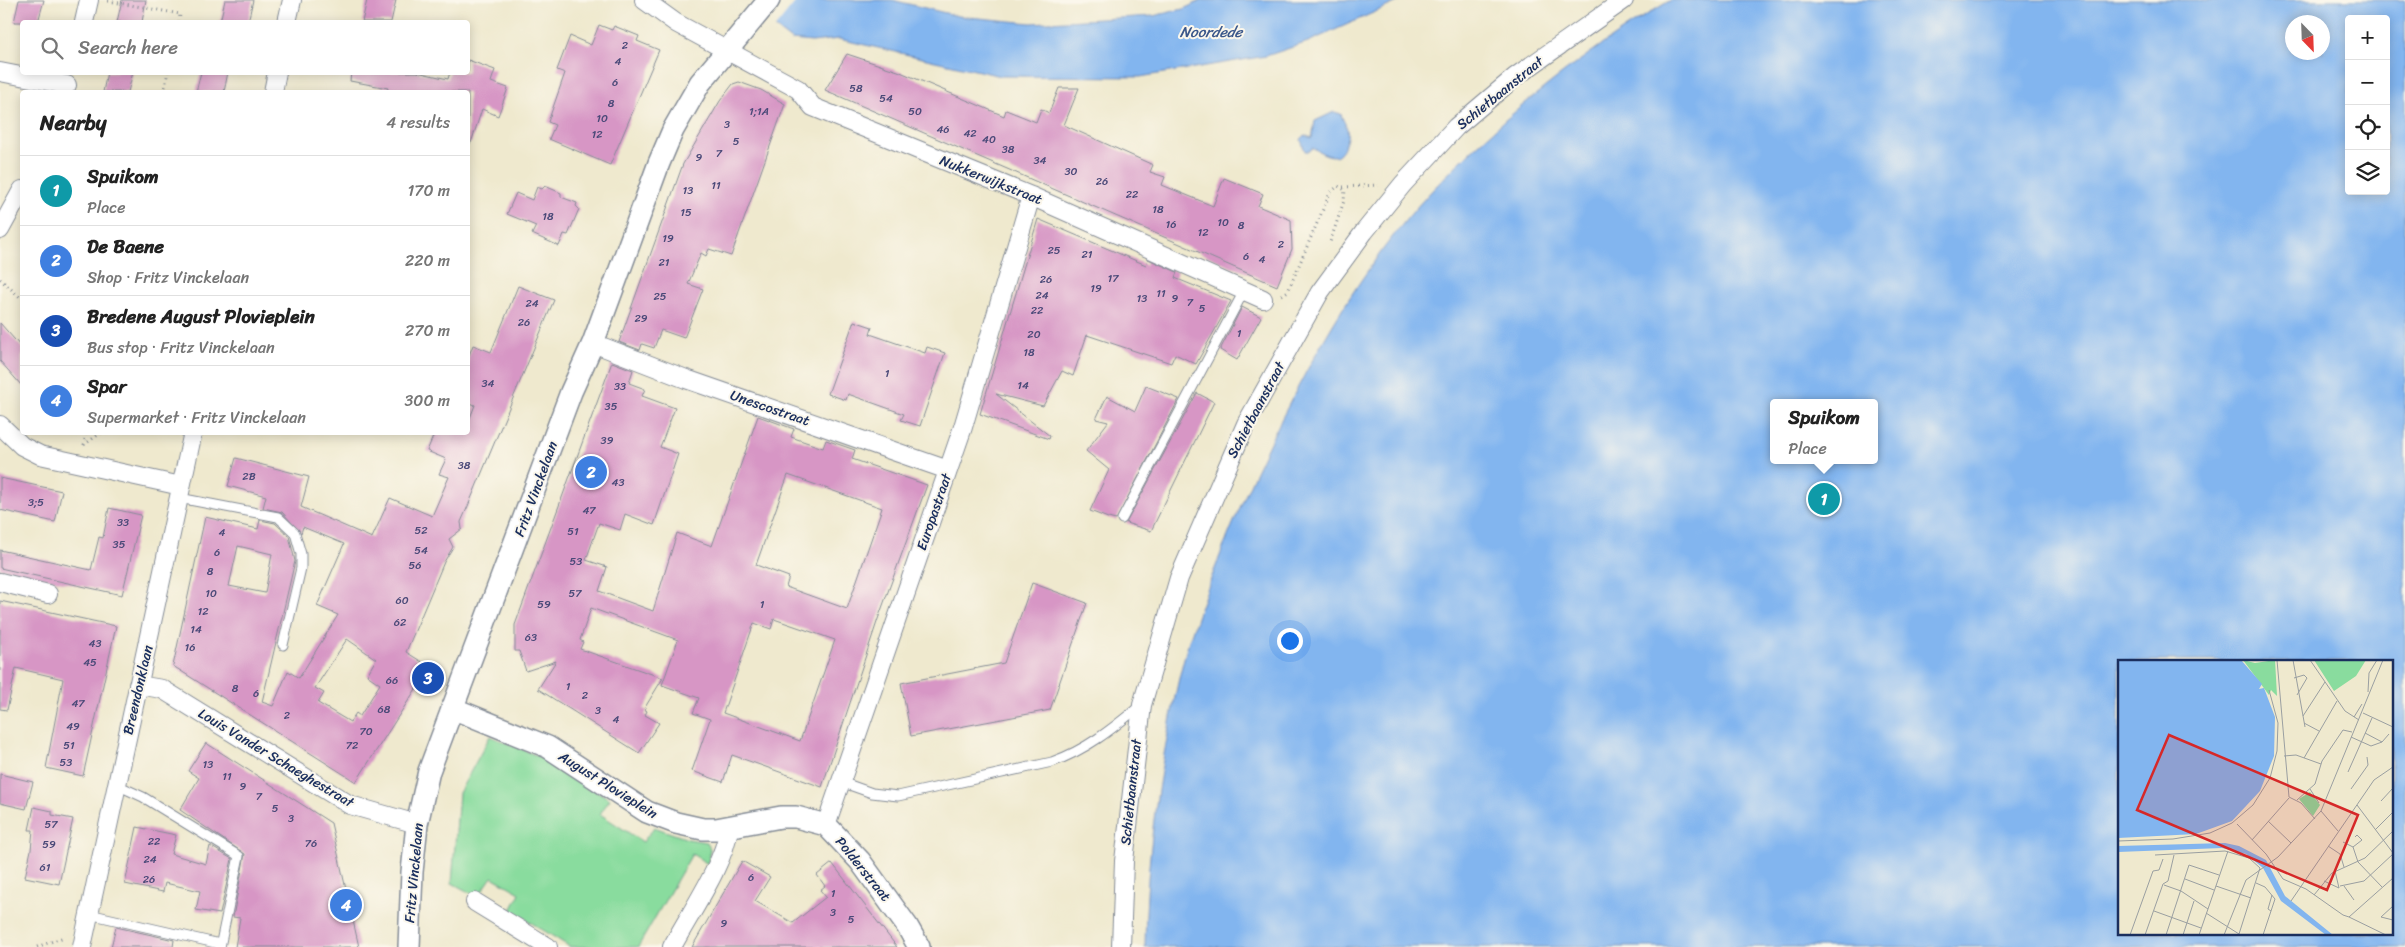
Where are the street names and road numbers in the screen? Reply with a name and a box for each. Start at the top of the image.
street label: Schietbaanstraat [1451,49,1550,136]
street label: Nukkerwijkstraat [936,148,1046,212]
street label: Schietbaanstraat [1220,356,1293,463]
street label: Unescostraat [727,383,813,433]
street label: Fritz Vinckelaan [507,437,565,540]
street label: Europastraat [909,469,959,554]
street label: Breendonklaan [116,642,161,737]
street label: Louis Vander Schaeghestraat [193,701,360,815]
street label: Schietbaanstraat [1113,736,1149,846]
street label: August Plovieplein [552,744,663,826]
street label: Fritz Vinckelaan [397,822,431,924]
street label: Polderstraat [829,831,897,907]

